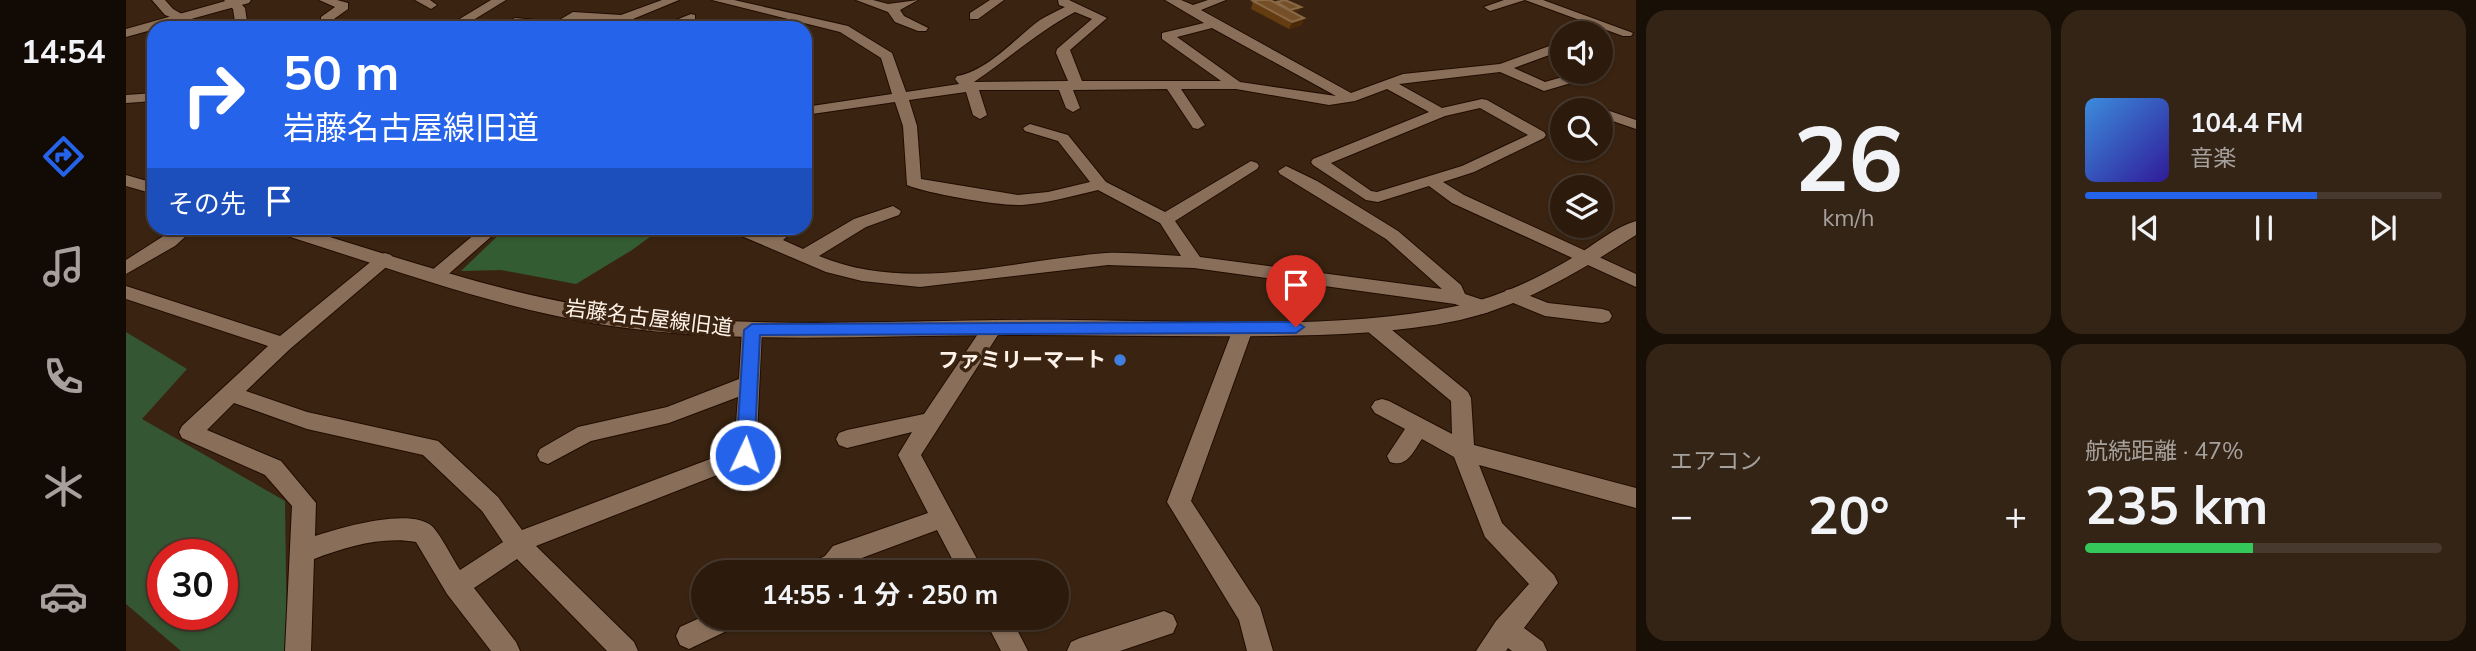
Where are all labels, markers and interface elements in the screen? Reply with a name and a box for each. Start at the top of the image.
map controls [1550,21,1613,238]
button: sound [1550,21,1613,84]
text: 14:54 [21,31,105,71]
text: 50 m [283,41,399,102]
icon: right [168,49,259,140]
button: search [1550,98,1613,161]
text: 26 [1794,100,1903,214]
text: 104.4 FM [2190,106,2303,139]
text: 岩藤名古屋線旧道 [283,107,539,147]
icon: directions [39,132,88,181]
text: 音楽 [2190,143,2236,172]
button: layers [1550,175,1613,238]
icon: arrive [260,182,298,220]
text: その先 [168,187,246,220]
text: km/h [1822,203,1875,232]
icon: previous [2126,209,2164,247]
icon: pause [2245,209,2283,247]
icon: next [2364,209,2402,247]
icon: music [39,242,88,291]
pin [1266,255,1326,327]
icon: arrive [1277,266,1315,304]
street label: 岩藤名古屋線旧道 [564,294,734,340]
place label: ファミリーマート [938,346,1106,372]
icon: phone [39,352,88,401]
marker: ファミリーマート [1112,352,1128,368]
position arrow [708,418,782,492]
text: 航続距離 · 47% [2085,436,2243,465]
text: エアコン [1670,446,1762,475]
icon: climate [39,462,88,511]
text: 235 km [2085,472,2268,537]
text: 20° [1807,482,1890,547]
text: − [1670,491,1693,539]
text: + [2004,491,2027,539]
speed limit sign: 30 [147,539,238,630]
icon: car [39,572,88,621]
text: 14:55 · 1 分 · 250 m [762,578,998,611]

